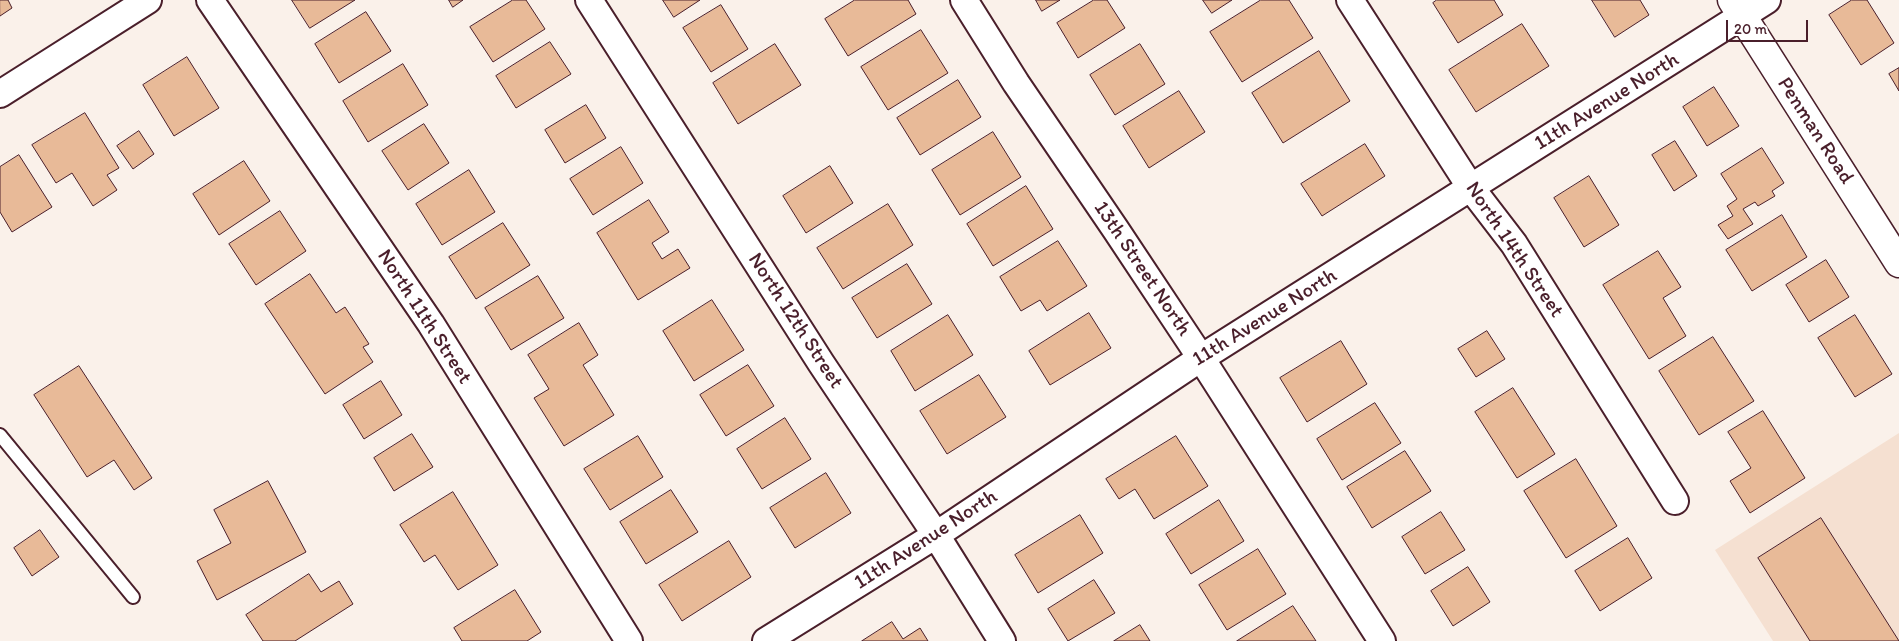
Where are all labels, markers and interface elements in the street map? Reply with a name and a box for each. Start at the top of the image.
scale bar [1729,10,1812,42]
text: 20 m [1734,20,1767,38]
street label: 11th Avenue North [1530,47,1684,157]
street label: Penman Road [1771,73,1859,189]
street label: North 14th Street [1459,177,1569,323]
street label: 13th Street North [1088,197,1196,341]
street label: North 11th Street [371,245,477,389]
street label: North 12th Street [742,248,848,394]
street label: 11th Avenue North [1188,263,1342,373]
street label: 11th Avenue North [850,484,1002,596]

